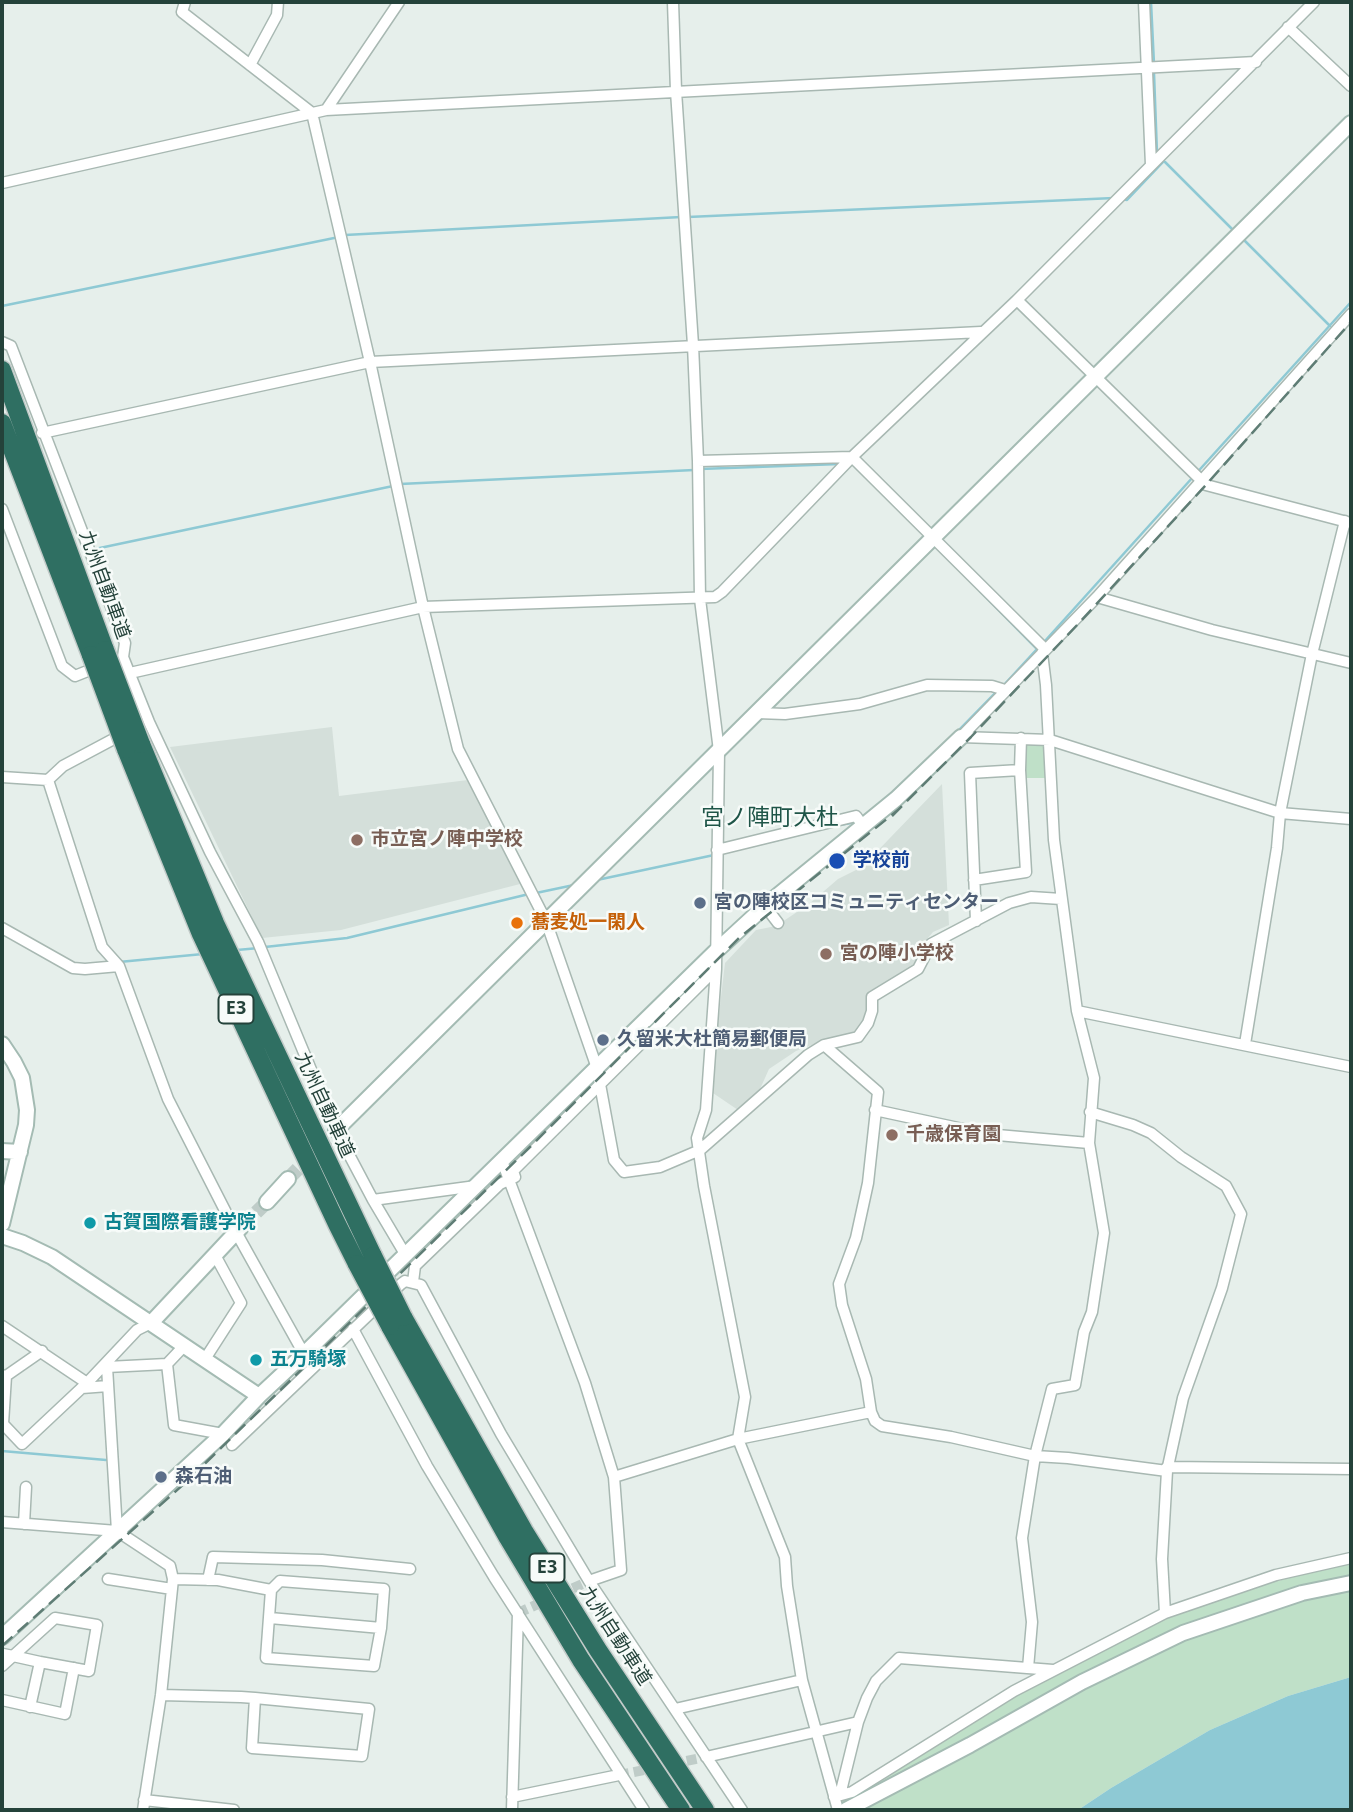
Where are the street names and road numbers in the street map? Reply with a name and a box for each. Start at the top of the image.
street label: 九州自動車道 [74,528,134,642]
road number: E3 [218,994,254,1024]
street label: 九州自動車道 [290,1049,358,1161]
road number: E3 [530,1554,564,1582]
street label: 九州自動車道 [574,1582,656,1690]

